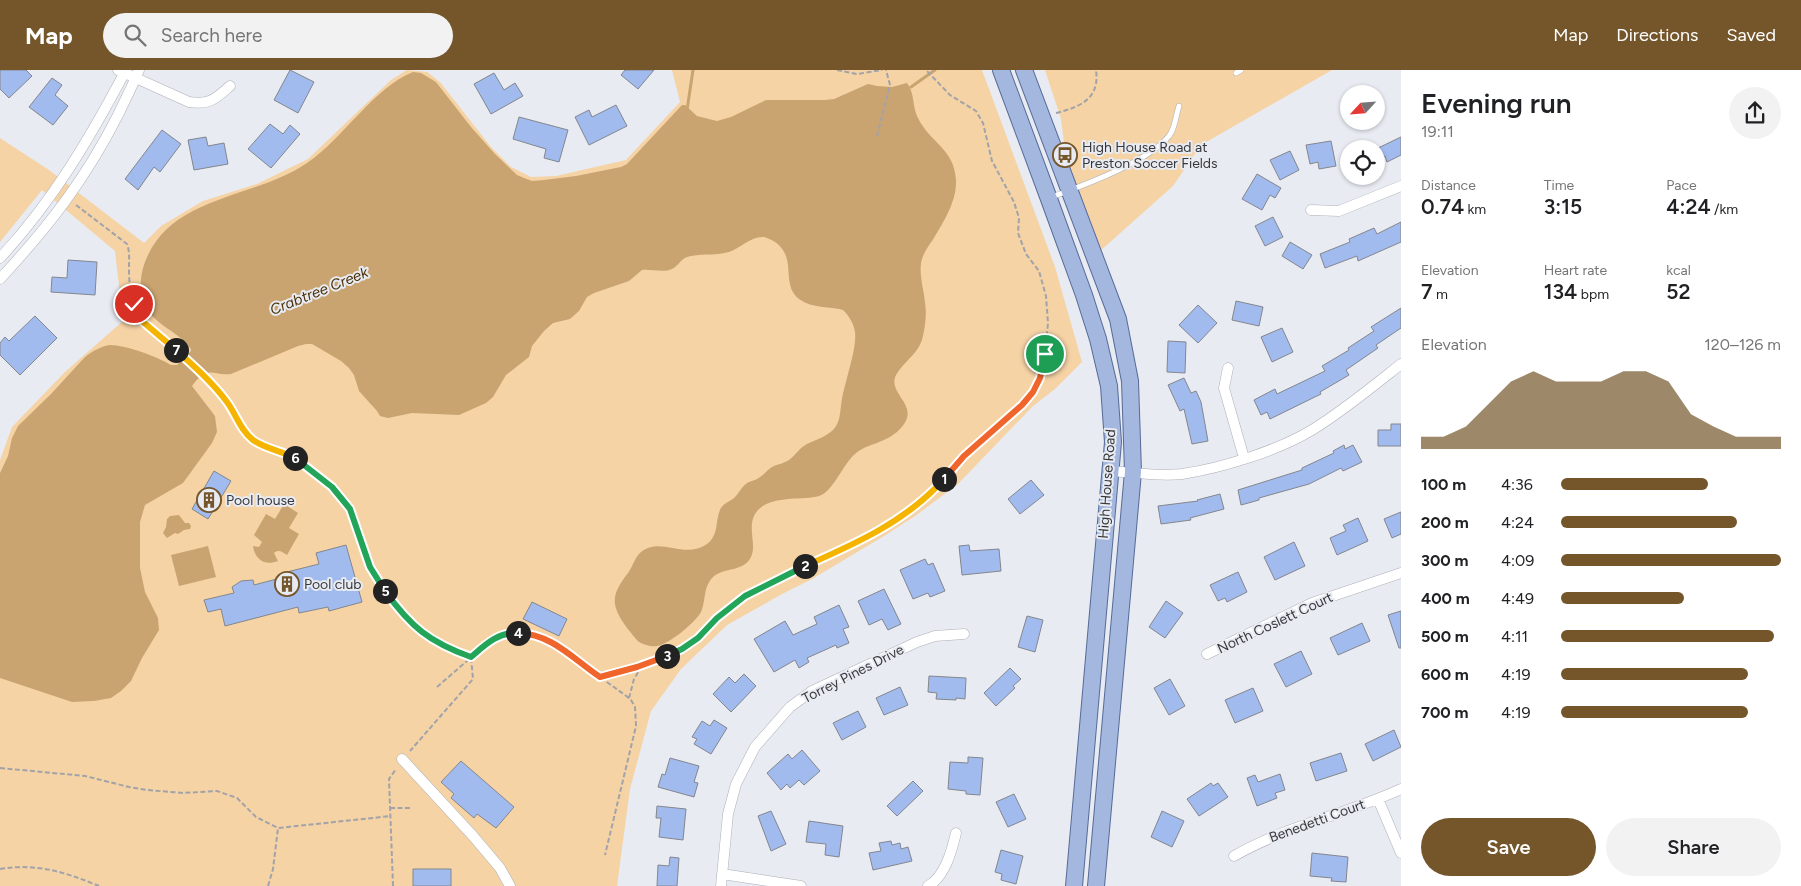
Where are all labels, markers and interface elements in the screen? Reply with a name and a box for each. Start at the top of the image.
search box [103,13,453,58]
text: Map [25,21,73,50]
icon: search [121,21,149,49]
text: Search here [161,24,262,47]
text: Map [1553,24,1588,46]
text: Directions [1616,24,1698,46]
text: Saved [1726,24,1776,46]
north arrow [1340,85,1385,130]
map controls [1340,85,1385,185]
text: Evening run [1421,86,1572,120]
button: share [1729,87,1781,139]
text: 19:11 [1421,122,1454,141]
place label: High House Road at Preston Soccer Fields [1082,139,1218,172]
button: locate [1340,140,1385,185]
bus stop icon: High House Road at Preston Soccer Fields [1052,142,1078,168]
text: Distance [1421,177,1476,194]
text: Time [1544,177,1574,194]
text: Pace [1666,177,1697,194]
text: 0.74 [1421,194,1464,219]
text: 3:15 [1544,194,1582,219]
text: 4:24 [1666,194,1711,219]
text: km [1464,201,1486,218]
text: /km [1711,201,1738,218]
text: Elevation [1421,262,1479,279]
text: Heart rate [1544,262,1607,279]
text: kcal [1666,262,1691,279]
water label: Crabtree Creek [267,263,371,319]
text: 7 [1421,279,1433,304]
text: 134 [1544,279,1577,304]
text: 52 [1666,279,1690,304]
pin [113,283,155,325]
text: m [1433,286,1448,303]
text: bpm [1577,286,1609,303]
icon: check [120,290,148,318]
pin [1024,333,1066,375]
text: Elevation [1421,335,1487,354]
text: 120–126 m [1704,335,1781,354]
pin: 7 [164,338,188,362]
icon: arrive [1031,340,1059,368]
text: 7 [173,342,180,359]
street label: High House Road [1095,429,1119,539]
pin: 6 [282,446,308,470]
text: 6 [291,450,300,467]
pin: 1 [932,466,956,492]
text: 1 [942,471,947,488]
text: 100 m [1421,475,1466,494]
text: 4:36 [1501,475,1533,494]
building icon: Pool house [196,487,222,513]
place label: Pool house [226,492,295,509]
text: 200 m [1421,513,1469,532]
text: 4:24 [1501,513,1534,532]
text: 300 m [1421,551,1468,570]
text: 4:09 [1501,551,1534,570]
pin: 2 [792,554,818,578]
text: 2 [801,558,810,575]
building icon: Pool club [274,571,300,597]
place label: Pool club [304,576,361,593]
pin: 5 [372,578,398,604]
text: 5 [381,583,390,600]
street label: North Coslett Court [1214,589,1336,657]
text: 400 m [1421,589,1470,608]
text: 4:49 [1501,589,1534,608]
pin: 4 [506,620,530,646]
text: 4 [514,625,523,642]
text: 500 m [1421,627,1469,646]
text: 4:11 [1501,627,1528,646]
street label: Torrey Pines Drive [799,641,907,707]
pin: 3 [654,644,680,668]
text: 3 [664,648,671,665]
text: 600 m [1421,665,1469,684]
text: 4:19 [1501,665,1531,684]
text: 700 m [1421,703,1468,722]
text: 4:19 [1501,703,1531,722]
street label: Benedetti Court [1267,796,1367,846]
button: Save [1421,818,1596,876]
button: Share [1606,818,1781,876]

